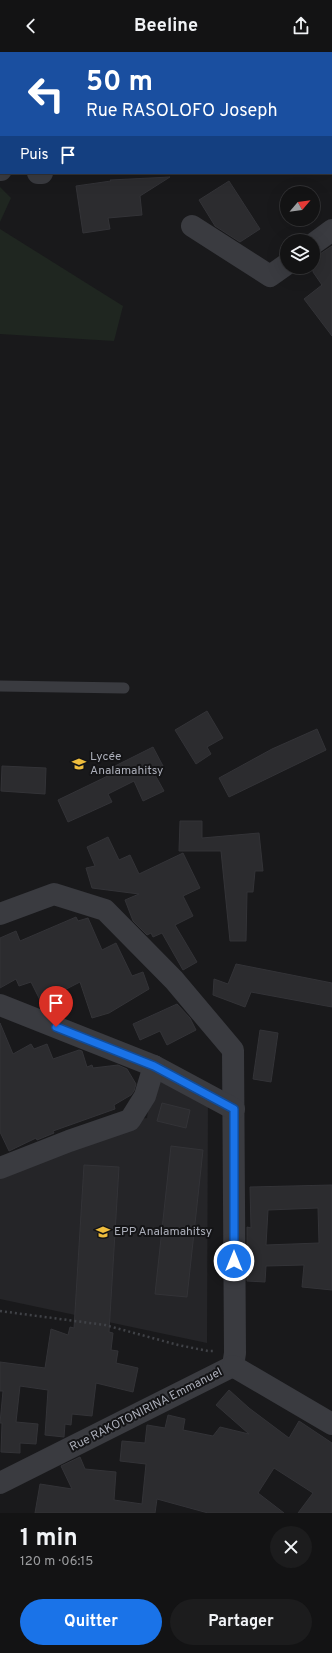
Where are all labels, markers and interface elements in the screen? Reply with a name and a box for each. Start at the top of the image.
icon: back [20,15,42,37]
text: Beeline [134,15,198,38]
icon: share [290,15,312,37]
text: 50 m [86,65,153,101]
icon: left [20,68,72,120]
text: Rue RASOLOFO Joseph [86,100,278,123]
icon: arrive [57,144,79,166]
text: Puis [20,146,49,165]
north arrow [280,186,320,226]
map controls [280,186,320,274]
button: layers [280,234,320,274]
place label: Lycée Analamahitsy [90,749,163,779]
school or university icon: Lycée Analamahitsy [71,756,87,772]
pin [39,986,73,1027]
icon: arrive [45,992,67,1014]
school or university icon: EPP Analamahitsy [95,1224,111,1240]
place label: EPP Analamahitsy [114,1224,212,1240]
position arrow [213,1240,255,1282]
street label: Rue RAKOTONIRINA Emmanuel [67,1364,225,1456]
text: 1 min [20,1524,78,1554]
button: close [270,1526,312,1568]
text: 120 m · 06:15 [20,1554,93,1570]
button: Quitter [20,1599,162,1645]
button: Partager [170,1599,312,1645]

